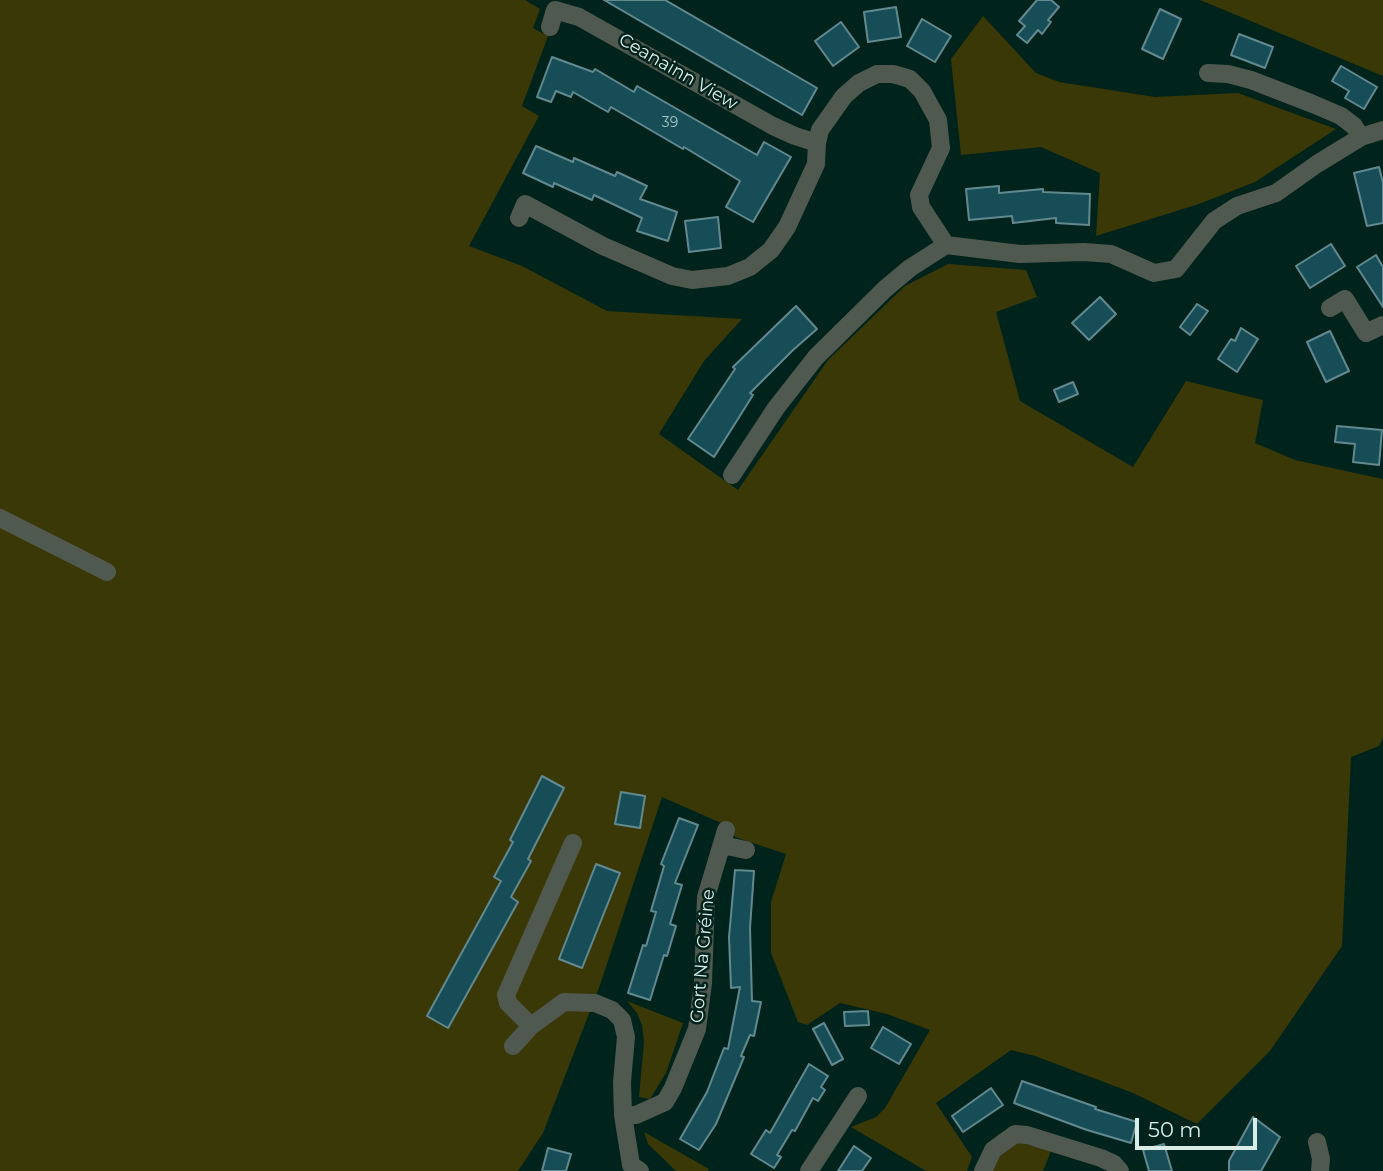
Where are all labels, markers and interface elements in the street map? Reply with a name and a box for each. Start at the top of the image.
street label: Ceanainn View [615,29,741,115]
house number: 39 [662,115,678,131]
street label: Gort Na Gréine [686,888,720,1024]
scale bar [1138,1104,1260,1148]
text: 50 m [1148,1117,1202,1142]

